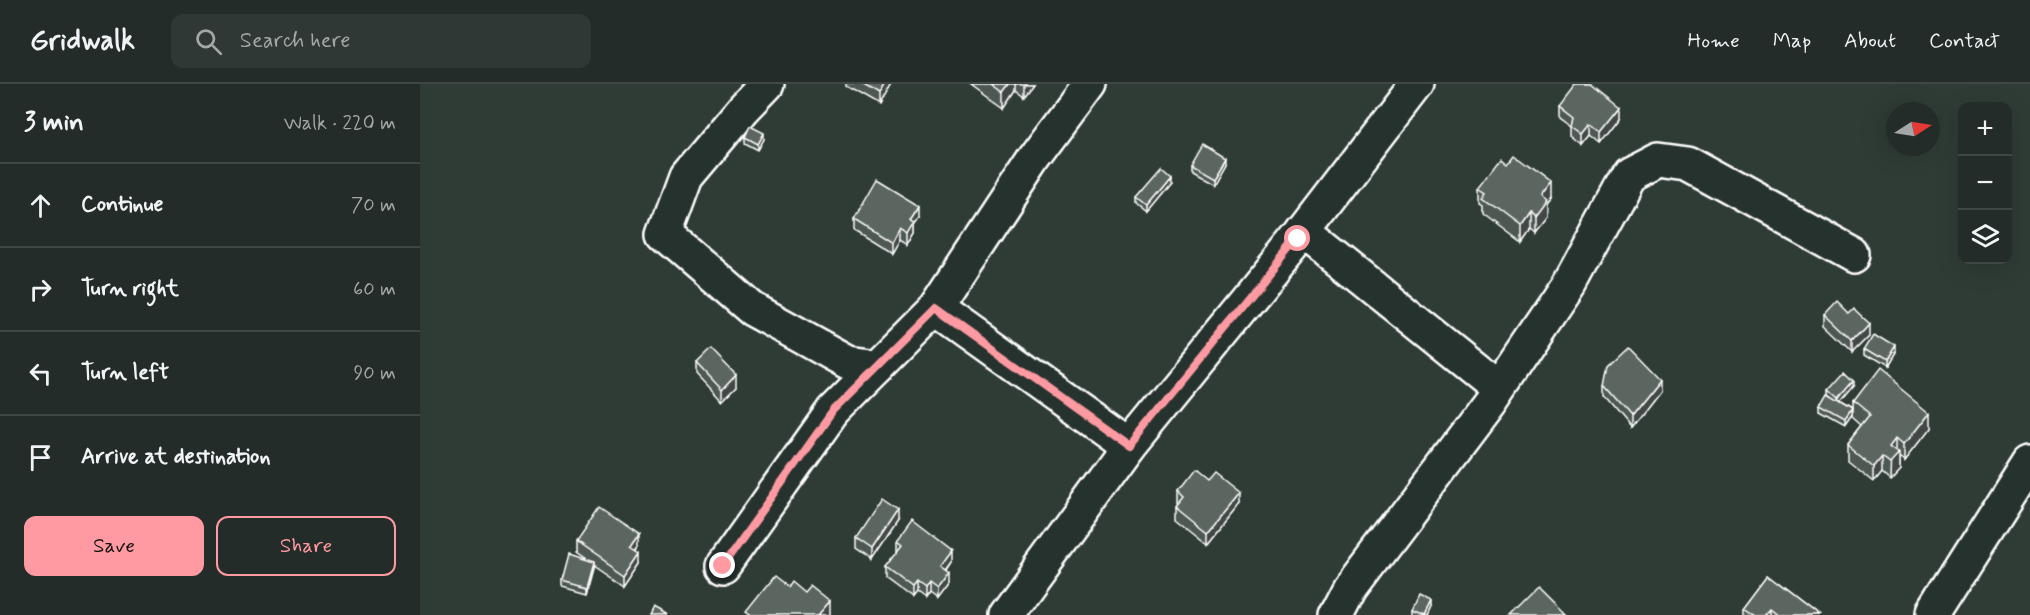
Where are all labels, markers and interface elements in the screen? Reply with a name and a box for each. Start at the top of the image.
search box [171,14,591,68]
text: Gridwalk [30,23,135,60]
icon: search [192,25,225,58]
text: Search here [240,27,351,55]
text: Home [1688,27,1740,55]
text: Map [1773,27,1811,55]
text: About [1844,27,1896,55]
text: Contact [1929,27,2000,55]
north arrow [1886,102,1940,156]
map controls [1958,102,2012,264]
button: + [1958,102,2012,156]
text: 3 min [24,106,84,140]
text: Walk · 220 m [284,110,396,137]
button: − [1958,156,2012,210]
icon: ahead [24,189,57,222]
text: Continue [81,191,163,219]
text: 70 m [351,192,396,219]
button: layers [1958,210,2012,264]
route start [1284,225,1310,251]
icon: right [24,273,57,306]
text: Turn right [81,275,179,303]
text: 60 m [353,276,396,303]
icon: left [24,357,57,390]
text: Turn left [81,359,169,387]
text: 90 m [353,360,396,387]
icon: arrive [24,441,57,474]
text: Arrive at destination [81,443,271,471]
button: Save [24,516,204,576]
button: Share [216,516,396,576]
route end [709,552,735,578]

